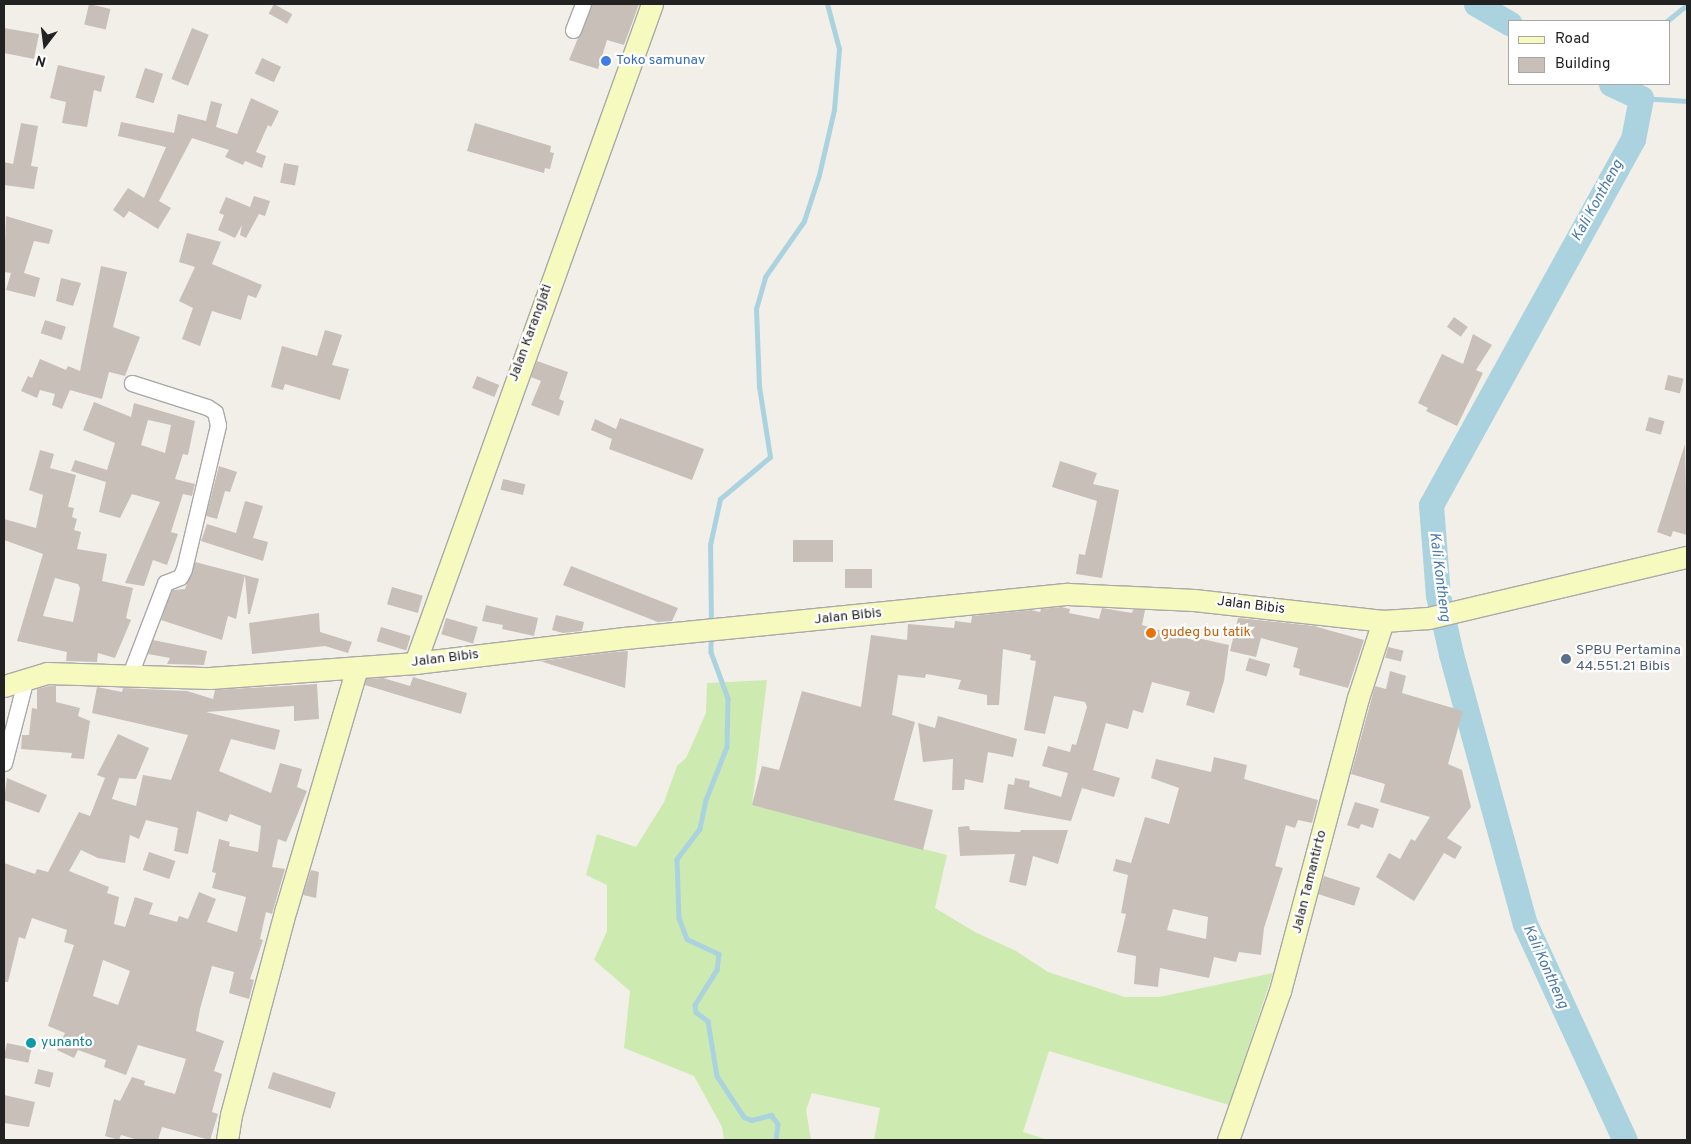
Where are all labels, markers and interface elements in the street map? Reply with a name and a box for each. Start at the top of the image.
north arrow [20,20,70,70]
legend [1508,20,1671,85]
text: Road [1555,30,1590,49]
text: N [34,50,48,69]
place label: Toko samunav [616,53,705,69]
marker: Toko samunav [600,55,612,67]
text: Building [1555,55,1610,74]
water label: Kali Kontheng [1568,157,1628,245]
street label: Jalan Karangjati [506,282,556,384]
water label: Kali Kontheng [1425,531,1453,623]
street label: Jalan Bibis [1216,594,1286,618]
street label: Jalan Bibis [813,605,883,629]
place label: gudeg bu tatik [1161,625,1251,641]
marker: gudeg bu tatik [1145,627,1157,639]
place label: SPBU Pertamina 44.551.21 Bibis [1576,643,1681,676]
street label: Jalan Bibis [410,647,480,671]
marker: SPBU Pertamina 44.551.21 Bibis [1560,653,1572,665]
street label: Jalan Tamantirto [1289,828,1331,936]
water label: Kali Kontheng [1518,922,1572,1012]
place label: yunanto [41,1035,93,1051]
marker: yunanto [25,1037,37,1049]

